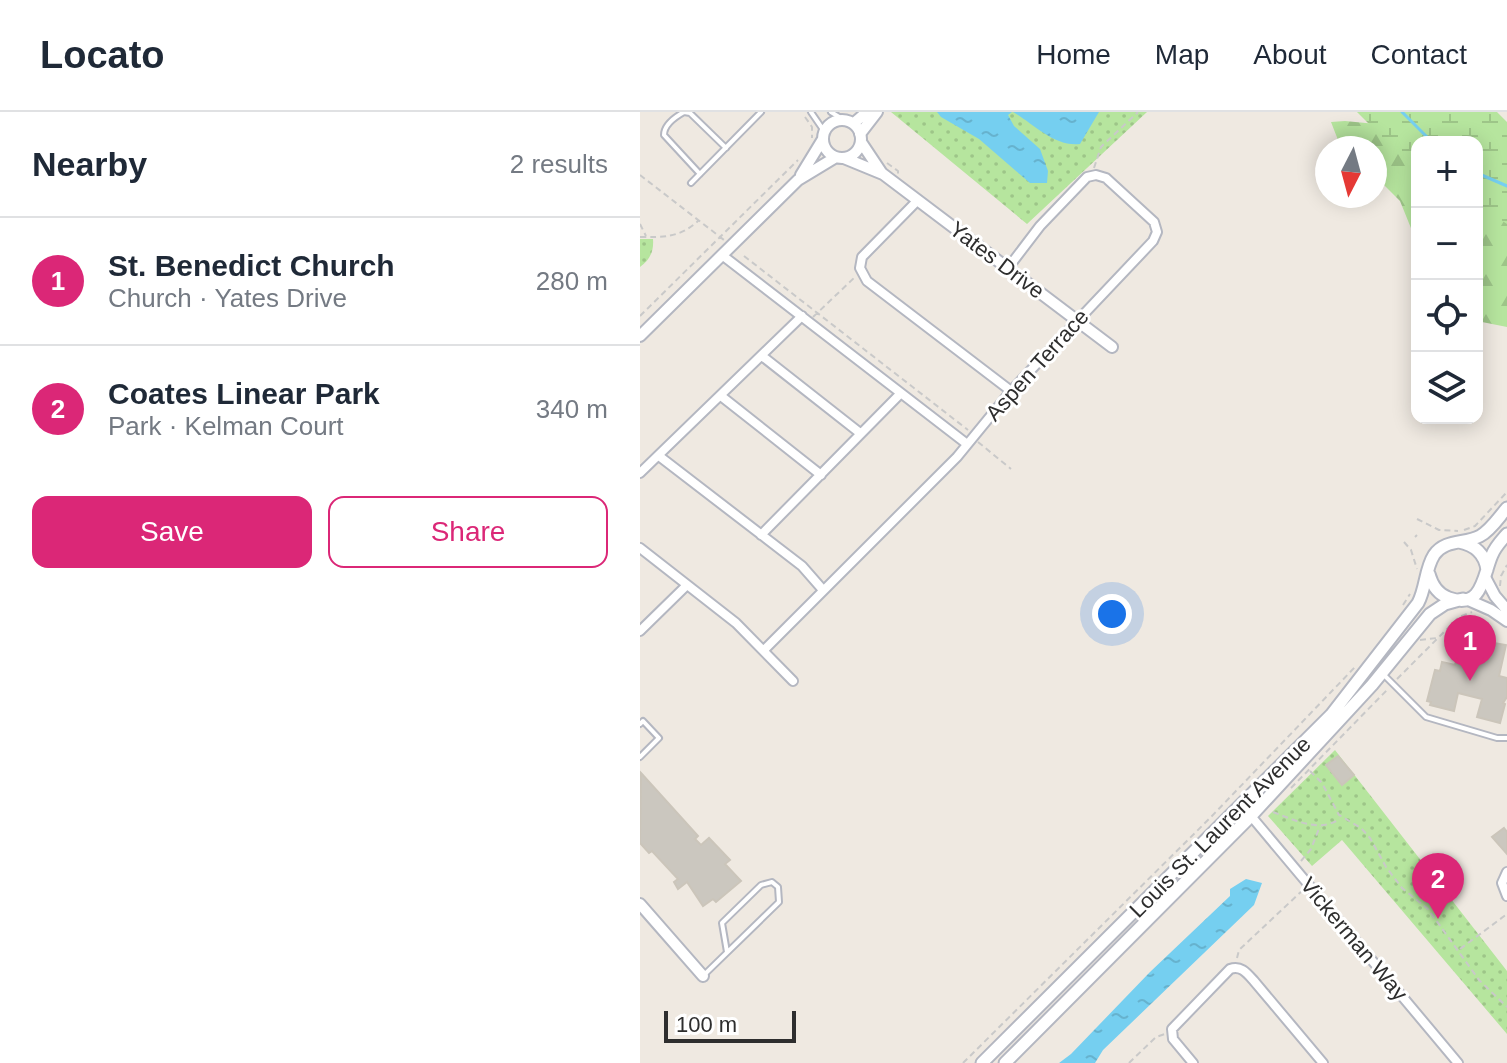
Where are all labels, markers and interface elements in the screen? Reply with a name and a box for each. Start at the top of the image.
text: Locato [40,34,165,76]
text: Home [1036,39,1111,70]
text: Map [1155,39,1209,70]
text: About [1253,39,1327,70]
text: Contact [1371,39,1467,70]
north arrow [1315,136,1387,208]
map controls [1411,136,1483,424]
button: + [1411,136,1483,208]
text: Nearby [32,145,147,183]
text: 2 results [510,149,608,179]
button: − [1411,208,1483,280]
street label: Yates Drive [945,216,1049,304]
text: St. Benedict Church [108,249,395,282]
text: 1 [51,266,65,296]
text: 280 m [536,266,608,296]
button: locate [1411,280,1483,352]
text: Church · Yates Drive [108,283,347,313]
street label: Aspen Terrace [980,304,1094,426]
button: layers [1411,352,1483,424]
text: Coates Linear Park [108,377,380,410]
text: 2 [51,394,65,424]
text: 340 m [536,394,608,424]
text: Park · Kelman Court [108,411,344,441]
button: Save [32,496,312,568]
button: Share [328,496,608,568]
your location [1092,594,1132,634]
pin: 1 [1444,615,1496,681]
street label: Louis St. Laurent Avenue [1124,731,1316,923]
pin: 2 [1412,853,1464,919]
street label: Vickerman Way [1295,872,1413,1006]
scale bar [664,1007,796,1043]
text: 100 m [676,1012,737,1037]

